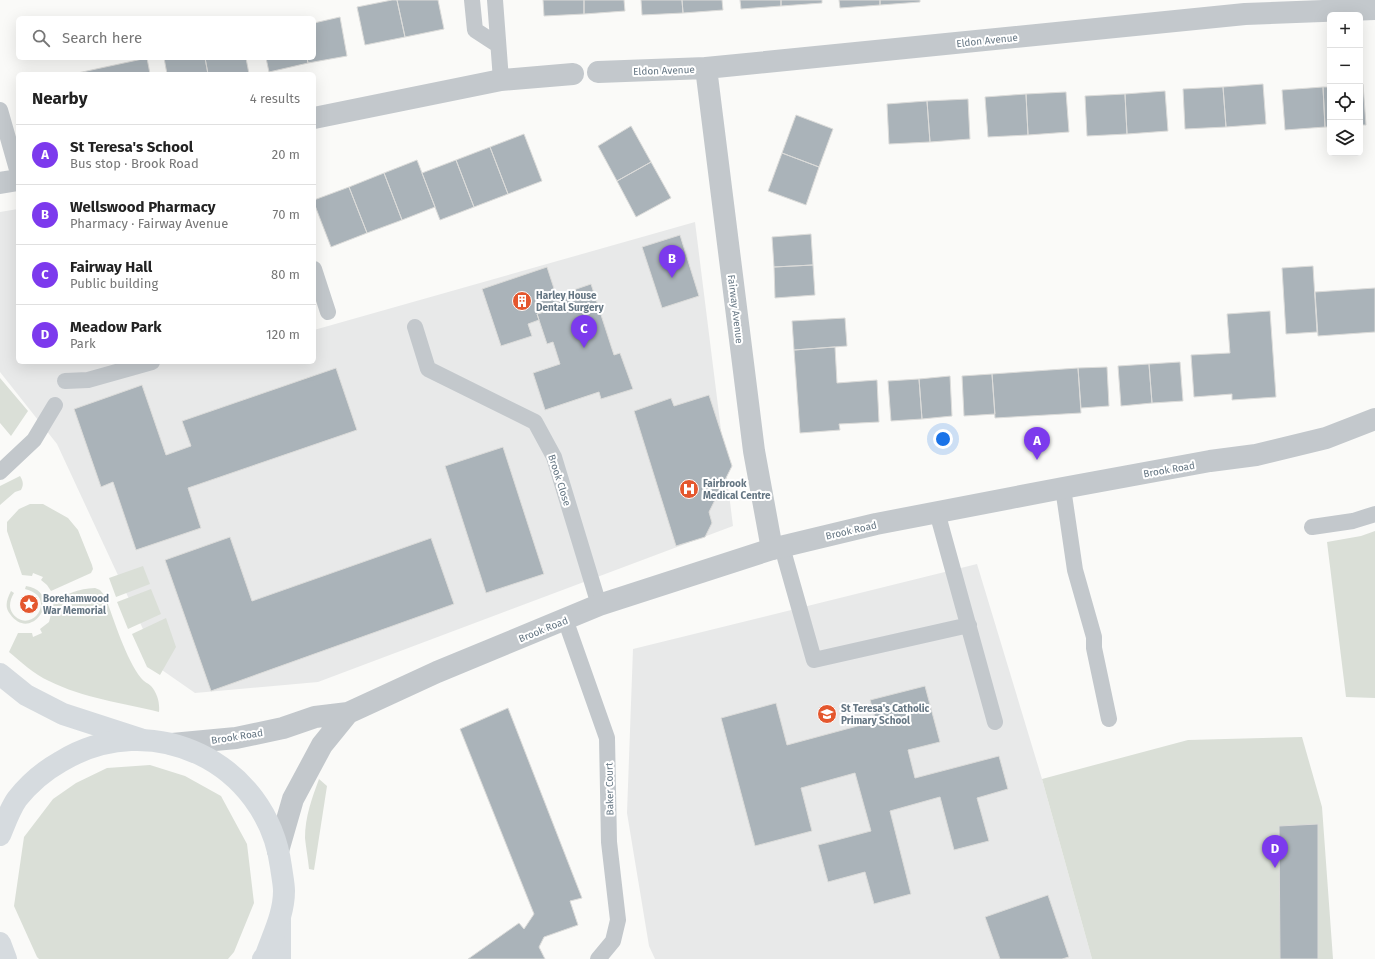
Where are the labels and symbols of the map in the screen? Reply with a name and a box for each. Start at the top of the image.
street label: Eldon Avenue [956,32,1018,50]
street label: Eldon Avenue [633,64,695,78]
pin: B [659,245,685,278]
street label: Fairway Avenue [725,274,745,344]
building icon: Harley House Dental Surgery [511,290,533,312]
place label: Harley House Dental Surgery [536,290,604,314]
pin: C [571,315,597,348]
pin: A [1024,427,1050,460]
your location [933,429,953,449]
street label: Brook Close [545,453,573,508]
street label: Brook Road [1142,460,1196,480]
hospital icon: Fairbrook Medical Centre [678,478,700,500]
place label: Fairbrook Medical Centre [703,478,771,502]
street label: Brook Road [824,519,878,543]
place icon: Borehamwood War Memorial [18,593,40,615]
place label: Borehamwood War Memorial [43,593,109,617]
street label: Brook Road [517,615,570,645]
school or university icon: St Teresa's Catholic Primary School [816,703,838,725]
place label: St Teresa's Catholic Primary School [841,703,930,727]
street label: Brook Road [210,727,264,747]
street label: Baker Court [604,762,616,816]
pin: D [1262,835,1288,868]

